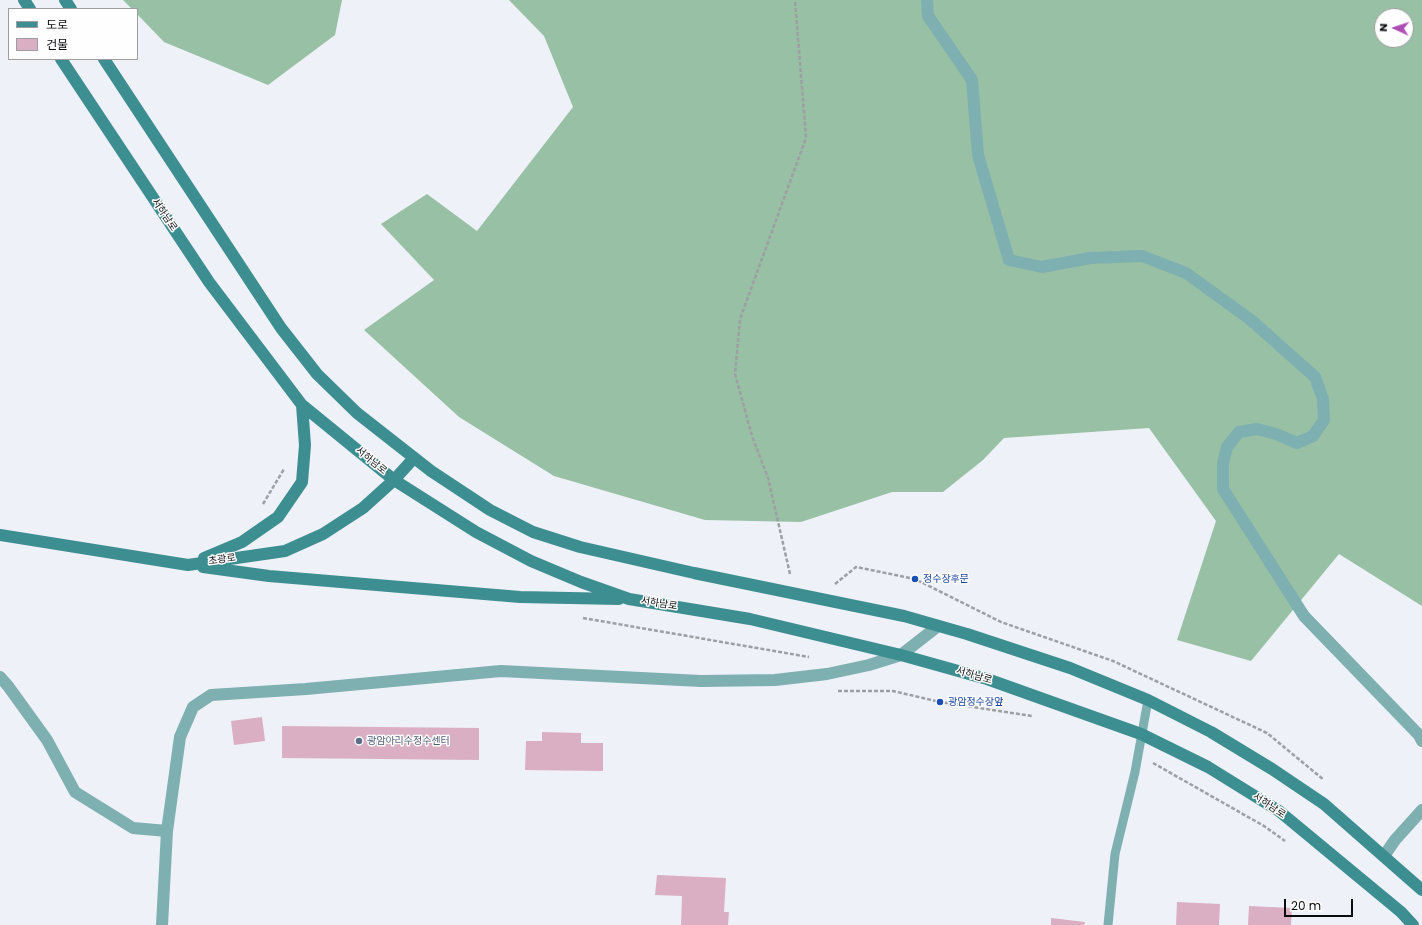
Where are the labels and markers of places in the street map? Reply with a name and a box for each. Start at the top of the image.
place label: 정수장후문 [923,573,969,585]
marker: 정수장후문 [910,574,920,584]
place label: 광암정수장앞 [948,696,1003,708]
marker: 광암정수장앞 [935,697,945,707]
place label: 광암아리수정수센터 [367,735,450,747]
marker: 광암아리수정수센터 [354,736,364,746]

